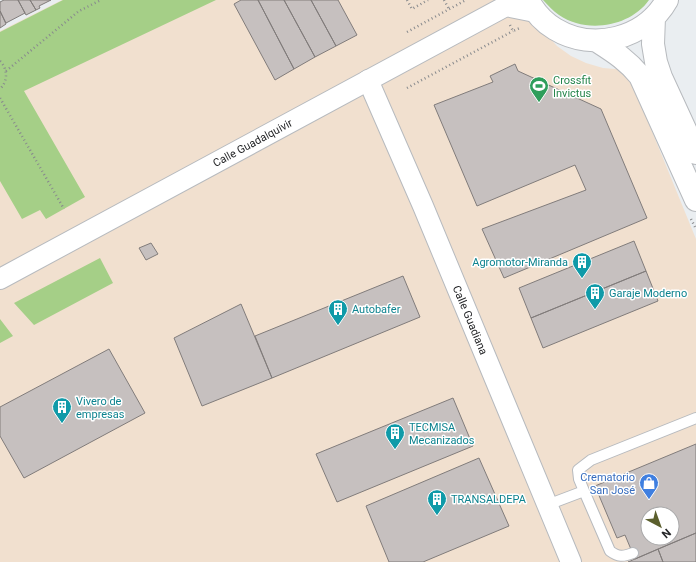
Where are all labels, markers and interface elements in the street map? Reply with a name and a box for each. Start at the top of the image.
place label: Crossfit Invictus [553,74,592,100]
sports icon: Crossfit Invictus [528,75,550,103]
street label: Calle Guadalquivir [211,116,295,170]
building icon: Agromotor-Miranda [571,251,593,279]
place label: Agromotor-Miranda [472,256,568,269]
building icon: Garaje Moderno [584,282,606,310]
street label: Calle Guadiana [450,284,490,357]
place label: Garaje Moderno [609,287,687,300]
building icon: Autobafer [327,298,349,326]
place label: Autobafer [352,303,401,316]
place label: Vivero de empresas [76,395,125,421]
building icon: Vivero de empresas [51,396,73,424]
place label: TECMISA Mecanizados [409,421,475,447]
building icon: TECMISA Mecanizados [384,422,406,450]
place label: Crematorio San José [580,471,635,497]
shop icon: Crematorio San José [638,472,660,500]
building icon: TRANSALDEPA [426,488,448,516]
place label: TRANSALDEPA [451,493,527,506]
north arrow [640,506,680,546]
text: N [659,526,673,541]

